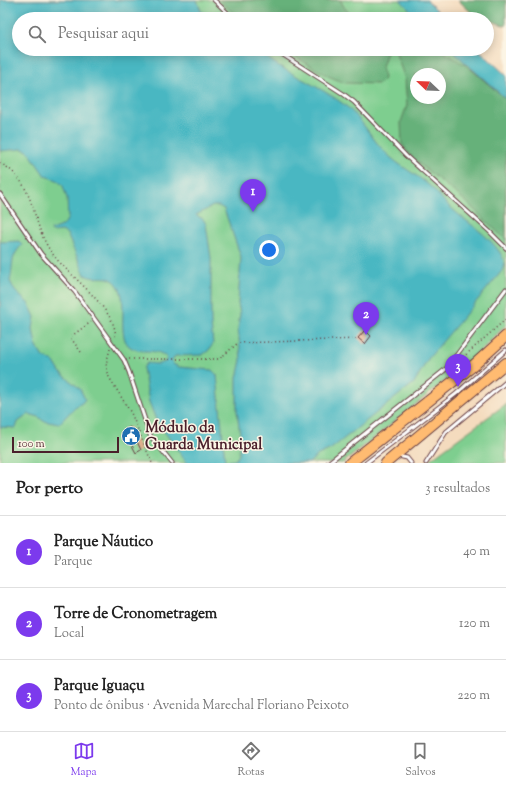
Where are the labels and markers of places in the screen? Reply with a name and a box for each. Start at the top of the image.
pin: 1 [240,179,266,212]
pin: 2 [353,302,379,335]
pin: 3 [445,354,471,387]
place label: Módulo da Guarda Municipal [145,418,263,456]
public building icon: Módulo da Guarda Municipal [120,425,142,447]

